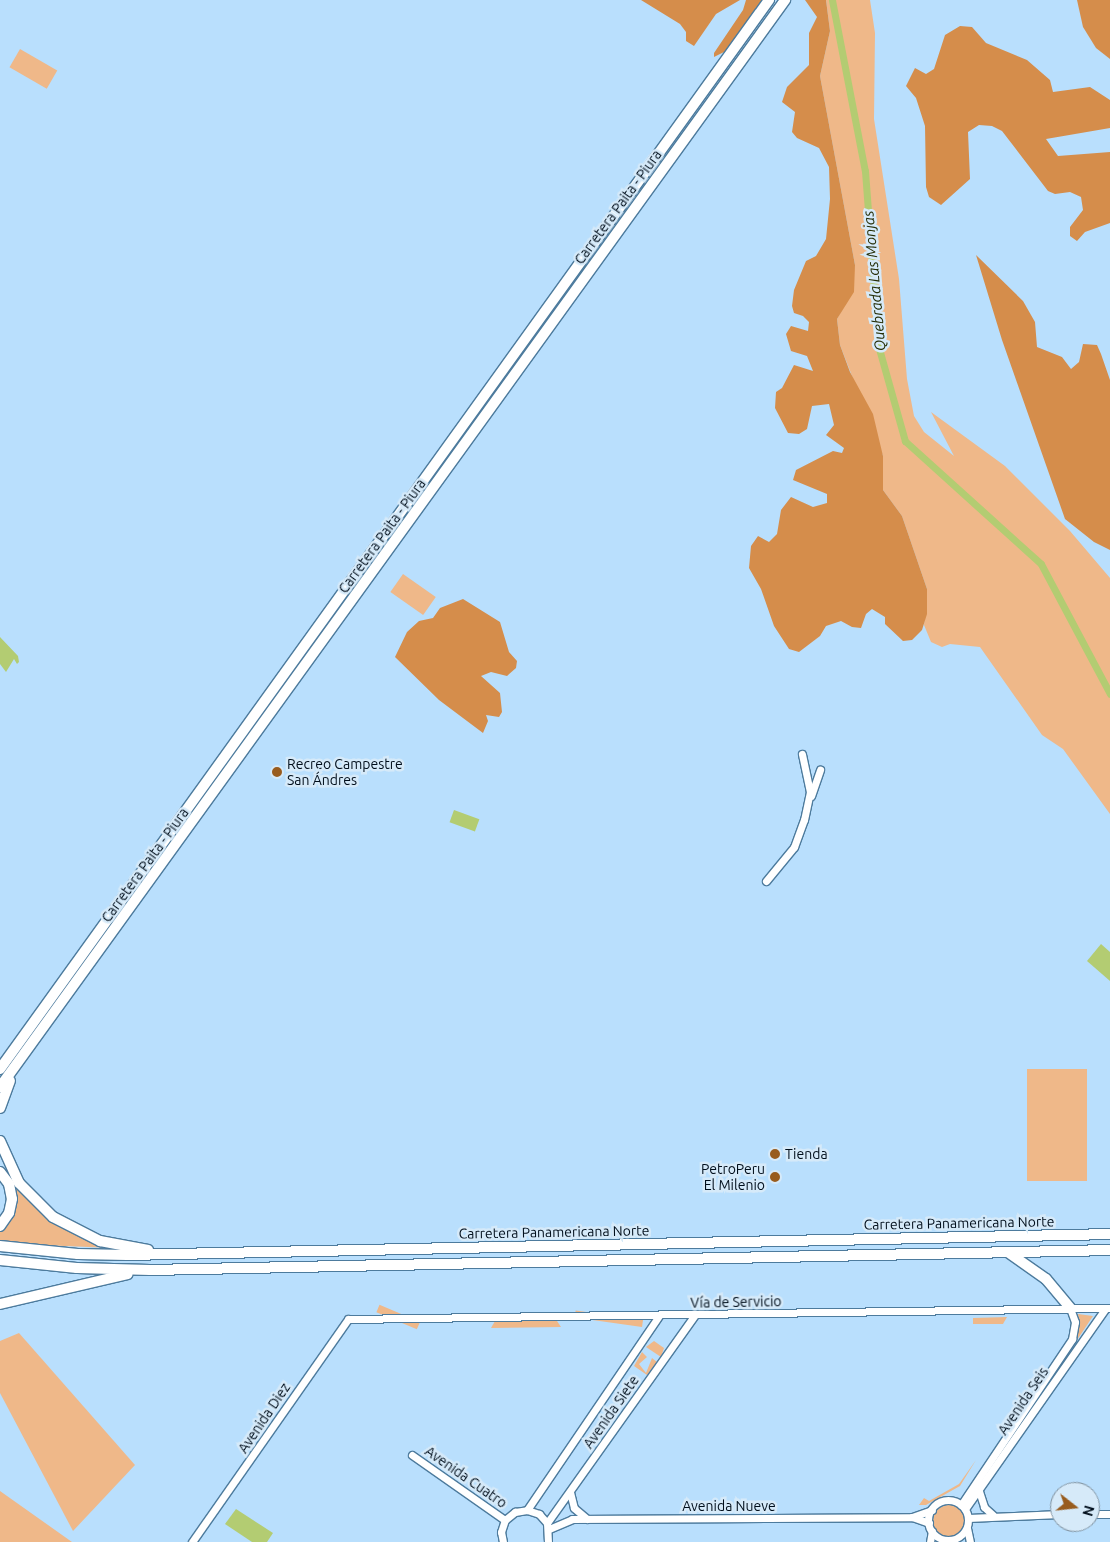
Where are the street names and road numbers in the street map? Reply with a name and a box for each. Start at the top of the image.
street label: Carretera Paita - Piura [571,147,665,267]
street label: Carretera Paita - Piura [335,476,429,596]
street label: Carretera Paita - Piura [98,805,192,925]
street label: Carretera Panamericana Norte [863,1213,1055,1233]
street label: Carretera Panamericana Norte [458,1222,650,1242]
street label: Vía de Servicio [690,1293,782,1311]
street label: Avenida Seis [994,1364,1052,1438]
street label: Avenida Siete [580,1372,642,1452]
street label: Avenida Diez [234,1380,294,1456]
street label: Avenida Cuatro [422,1443,510,1511]
street label: Avenida Nueve [682,1498,776,1514]

